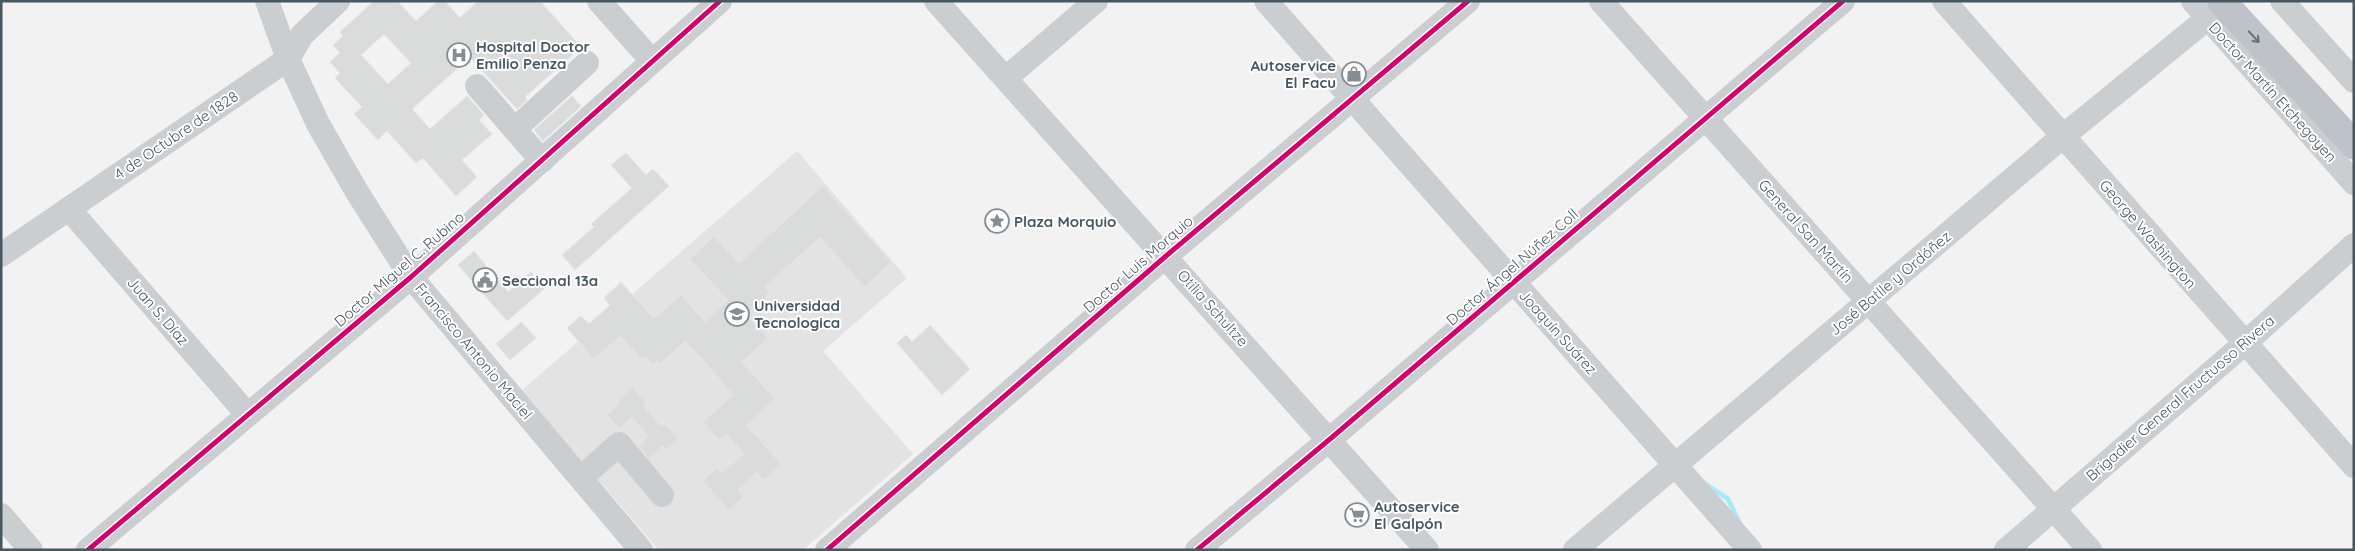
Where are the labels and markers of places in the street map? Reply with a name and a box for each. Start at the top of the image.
place label: Hospital Doctor Emilio Penza [476,37,591,73]
hospital icon: Hospital Doctor Emilio Penza [446,42,472,68]
place label: Autoservice El Facu [1250,56,1336,92]
shop icon: Autoservice El Facu [1341,61,1367,87]
place icon: Plaza Morquio [984,208,1010,234]
place label: Plaza Morquio [1014,212,1116,231]
public building icon: Seccional 13a [472,267,498,293]
place label: Seccional 13a [502,271,598,290]
place label: Universidad Tecnologica [754,296,840,332]
school or university icon: Universidad Tecnologica [724,301,750,327]
place label: Autoservice El Galpón [1374,497,1460,533]
supermarket icon: Autoservice El Galpón [1344,502,1370,528]

